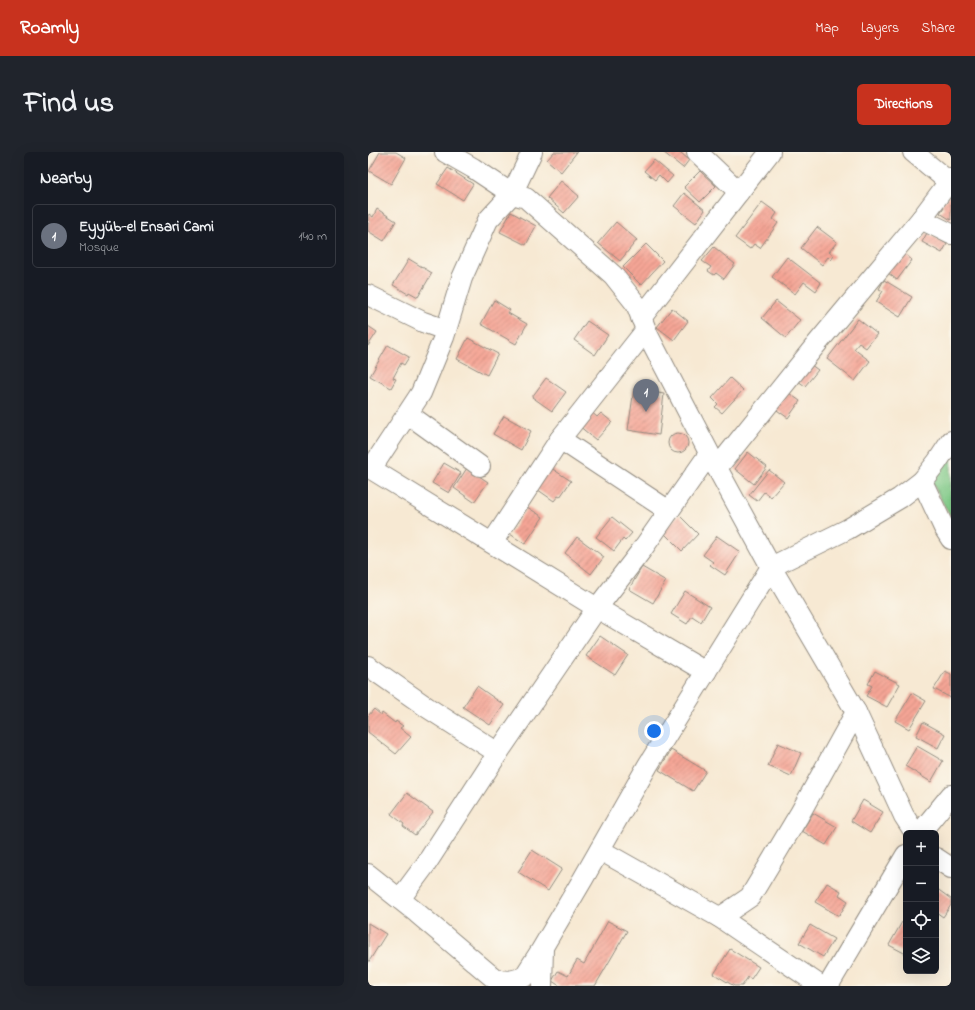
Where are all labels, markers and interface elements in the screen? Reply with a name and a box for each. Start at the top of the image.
text: Roamly [20,15,79,42]
text: Map [815,18,839,39]
text: Layers [861,18,899,39]
text: Share [921,18,955,39]
text: Find us [24,84,114,125]
button: Directions [857,84,951,125]
text: Nearby [40,166,92,191]
text: Eyyüb-el Ensari Cami [79,216,214,238]
text: 1 [52,227,56,246]
text: 140 m [299,227,327,246]
text: Mosque [79,238,119,257]
pin: 1 [633,379,659,412]
your location [644,721,664,741]
map controls [903,830,939,974]
button: + [903,830,939,866]
button: − [903,866,939,902]
button: locate [903,902,939,938]
button: layers [903,938,939,974]

